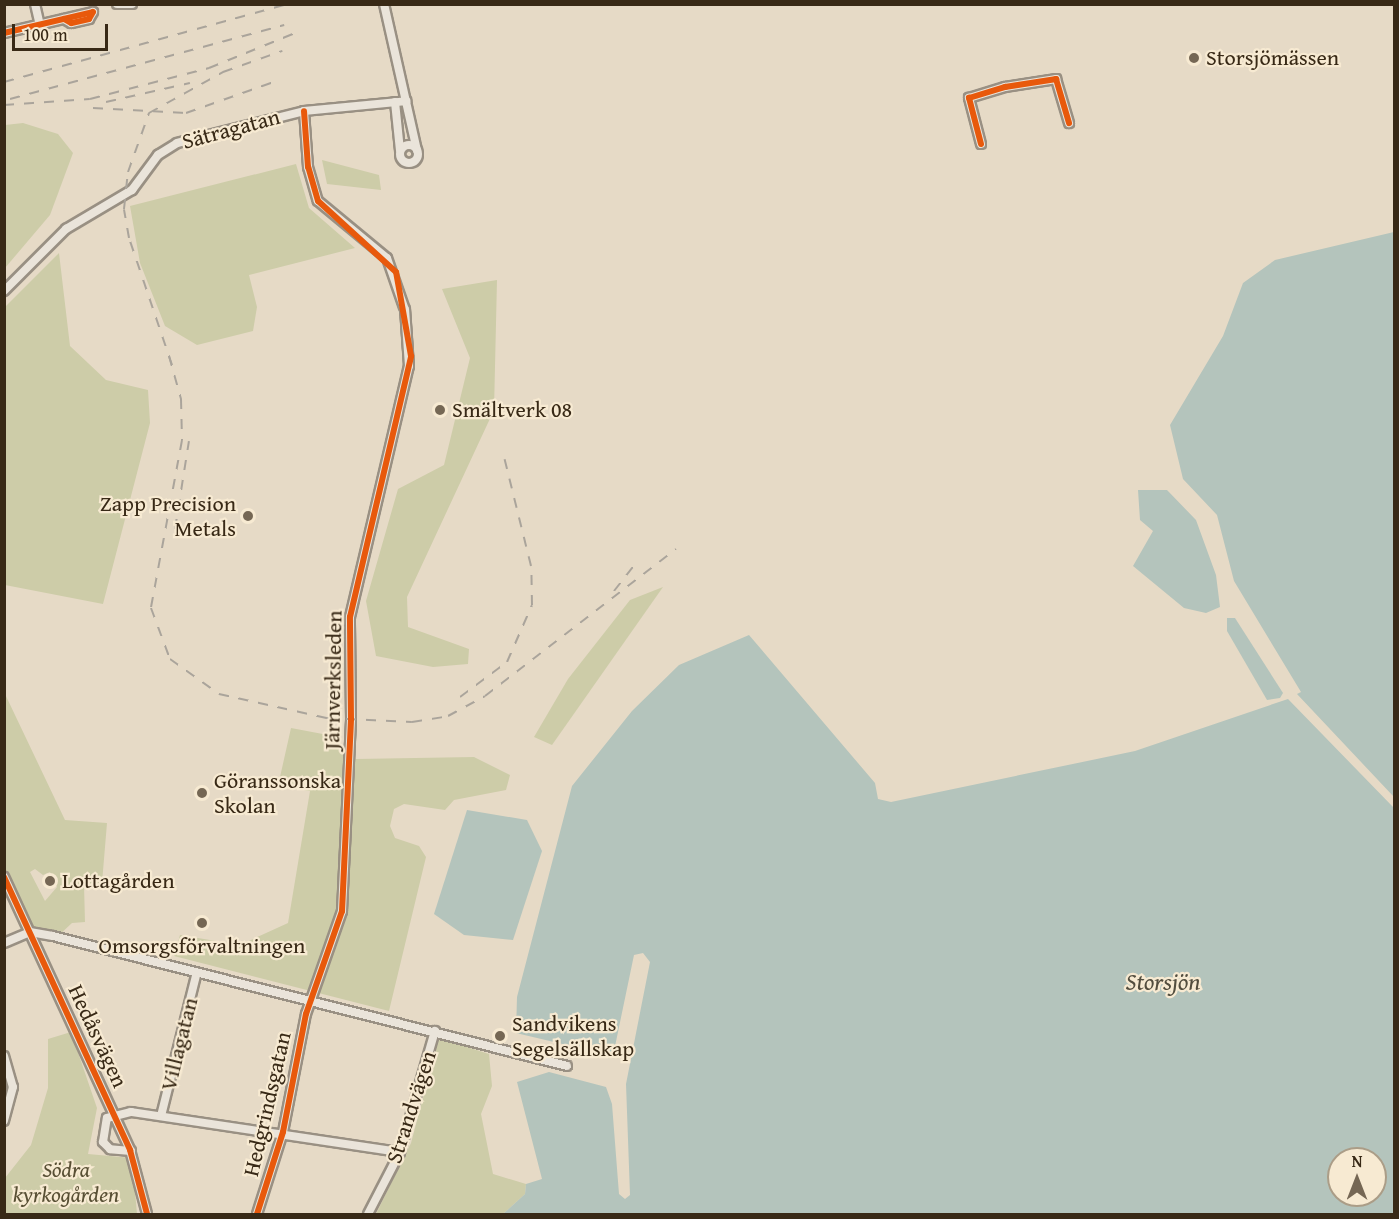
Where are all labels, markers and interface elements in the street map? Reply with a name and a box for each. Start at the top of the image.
scale bar [15,12,111,50]
text: 100 m [23,21,68,48]
place label: Storsjömässen [1206,45,1339,71]
marker: Storsjömässen [1187,51,1201,65]
street label: Sätragatan [179,103,283,155]
place label: Smältverk 08 [452,397,572,423]
marker: Smältverk 08 [433,403,447,417]
place label: Zapp Precision Metals [100,490,236,542]
marker: Zapp Precision Metals [241,509,255,523]
street label: Järnverksleden [319,610,347,750]
place label: Göranssonska Skolan [214,767,341,818]
marker: Göranssonska Skolan [195,786,209,800]
place label: Lottagården [62,868,174,894]
marker: Lottagården [43,874,57,888]
marker: Omsorgsförvaltningen [195,916,209,930]
place label: Omsorgsförvaltningen [99,933,305,959]
water label: Storsjön [1126,968,1200,996]
street label: Hedåsvägen [63,980,133,1092]
street label: Villagatan [155,995,203,1093]
place label: Sandvikens Segelsällskap [512,1010,634,1062]
street label: Hedgrindsgatan [238,1029,296,1179]
marker: Sandvikens Segelsällskap [493,1029,507,1043]
street label: Strandvägen [380,1047,442,1167]
north arrow [1327,1147,1387,1207]
text: N [1352,1149,1362,1173]
park label: Södra kyrkogården [13,1156,119,1208]

